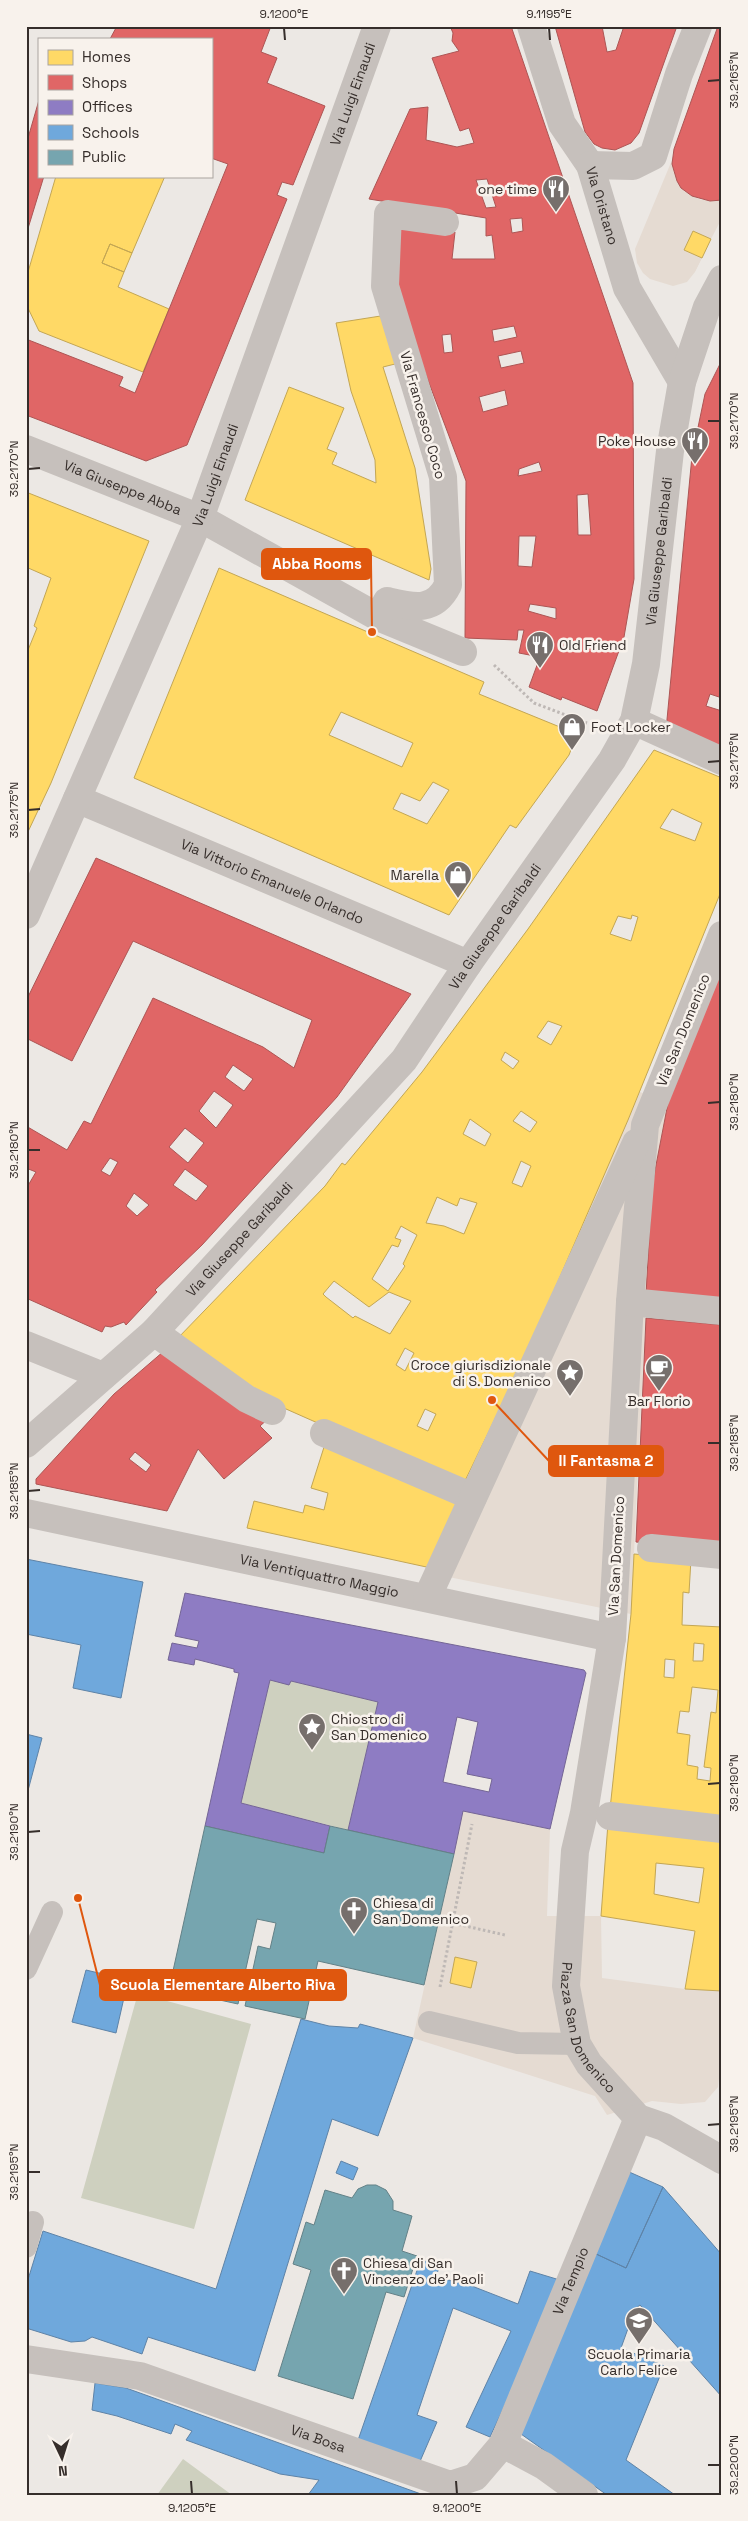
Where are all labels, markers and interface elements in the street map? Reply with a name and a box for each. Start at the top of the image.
text: 9.1200°E [260,6,309,22]
text: 9.1195°E [526,6,572,22]
legend [38,38,212,178]
street label: Via Luigi Einaudi [326,40,379,148]
text: Homes [82,47,131,66]
text: 39.2165°N [726,52,742,108]
text: Shops [82,73,127,92]
text: Offices [82,97,133,116]
text: Schools [82,123,140,142]
text: Public [82,147,126,166]
street label: Via Oristano [582,164,623,247]
restaurant icon: one time [541,174,571,213]
place label: one time [478,180,537,198]
street label: Via Francesco Coco [396,349,450,481]
text: 39.2170°N [726,393,742,449]
street label: Via Luigi Einaudi [188,421,242,529]
restaurant icon: Poke House [680,426,710,465]
place label: Poke House [598,432,676,450]
text: 39.2170°N [6,441,22,497]
street label: Via Giuseppe Abba [61,456,184,519]
street label: Via Giuseppe Garibaldi [641,476,676,627]
callout: Abba Rooms [262,549,371,579]
text: Abba Rooms [272,554,362,573]
restaurant icon: Old Friend [525,630,555,669]
place label: Old Friend [559,636,627,654]
shop icon: Foot Locker [557,712,587,751]
place label: Foot Locker [591,718,671,736]
text: 39.2175°N [726,733,742,789]
text: 39.2175°N [6,782,22,838]
street label: Via Vittorio Emanuele Orlando [178,835,367,928]
shop icon: Marella [443,860,473,899]
street label: Via Giuseppe Garibaldi [445,860,545,993]
place label: Marella [391,866,439,884]
street label: Via San Domenico [652,971,714,1089]
text: 39.2180°N [726,1073,742,1131]
text: 39.2180°N [6,1121,22,1179]
street label: Via Giuseppe Garibaldi [182,1178,296,1301]
cafe icon: Bar Florio [644,1353,674,1392]
place label: Croce giurisdizionale di S. Domenico [411,1356,551,1390]
place icon: Croce giurisdizionale di S. Domenico [555,1358,585,1397]
place label: Bar Florio [627,1392,691,1410]
text: 39.2185°N [726,1415,742,1471]
callout: Il Fantasma 2 [549,1446,663,1476]
text: Il Fantasma 2 [559,1451,654,1470]
text: 39.2185°N [6,1463,22,1519]
street label: Via San Domenico [604,1496,628,1616]
street label: Via Ventiquattro Maggio [238,1550,401,1601]
place label: Chiostro di San Domenico [331,1710,427,1744]
place icon: Chiostro di San Domenico [297,1712,327,1751]
text: 39.2190°N [726,1754,742,1812]
text: 39.2190°N [6,1803,22,1861]
place label: Chiesa di San Domenico [373,1894,469,1928]
church icon: Chiesa di San Domenico [339,1896,369,1935]
street label: Piazza San Domenico [557,1962,620,2097]
callout: Scuola Elementare Alberto Riva [100,1970,346,2000]
text: Scuola Elementare Alberto Riva [110,1975,336,1994]
text: 39.2195°N [726,2096,742,2152]
text: 39.2195°N [6,2144,22,2200]
street label: Via Tempio [549,2244,593,2317]
place label: Chiesa di San Vincenzo de' Paoli [363,2254,484,2288]
church icon: Chiesa di San Vincenzo de' Paoli [329,2256,359,2295]
school or university icon: Scuola Primaria Carlo Felice [624,2306,654,2345]
place label: Scuola Primaria Carlo Felice [587,2345,691,2379]
street label: Via Bosa [288,2421,348,2457]
north arrow [38,2434,88,2484]
text: 39.2200°N [726,2435,742,2495]
text: N [58,2462,68,2480]
text: 9.1205°E [168,2500,216,2516]
text: 9.1200°E [433,2500,482,2516]

